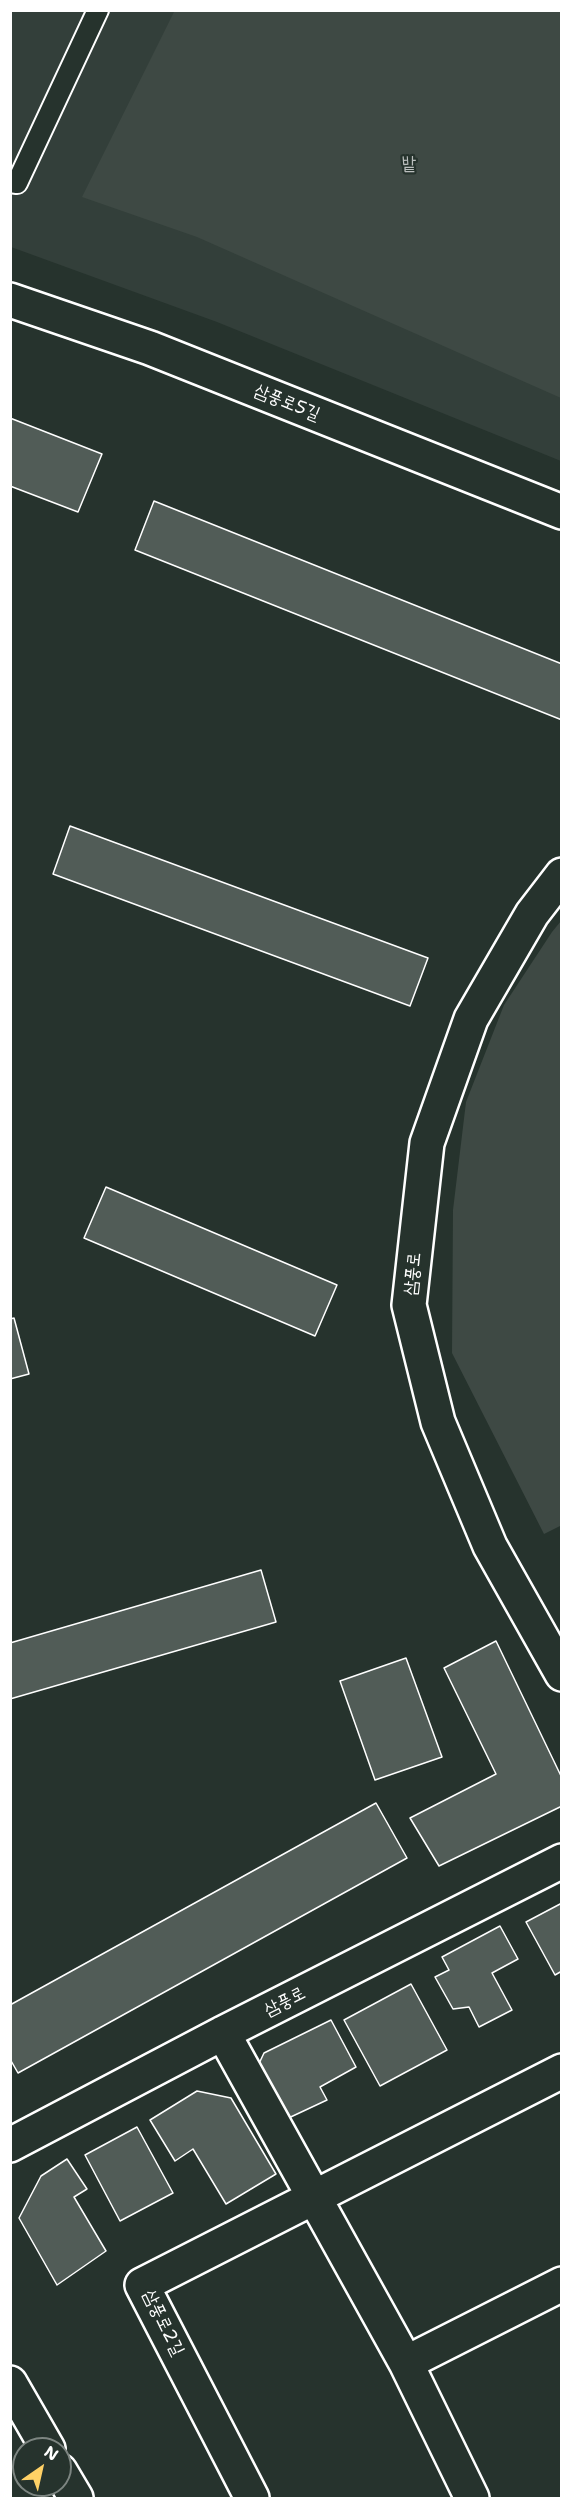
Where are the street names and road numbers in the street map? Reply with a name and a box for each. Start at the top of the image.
street label: 삼풍로5길 [251,380,323,426]
street label: 삼풍로 [400,1251,426,1297]
street label: 삼풍로 [261,1983,309,2021]
street label: 삼풍로2길 [138,2287,188,2359]

